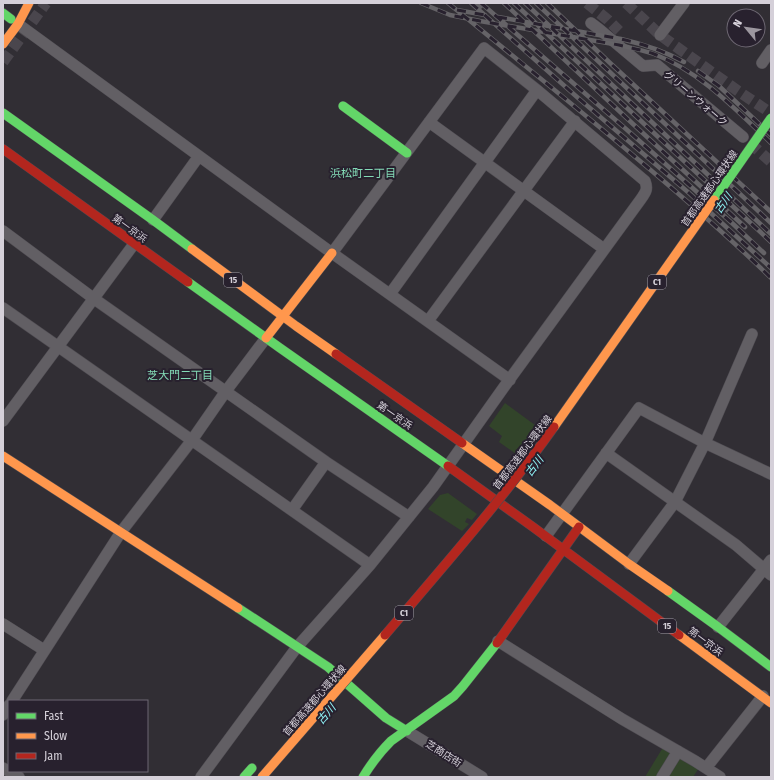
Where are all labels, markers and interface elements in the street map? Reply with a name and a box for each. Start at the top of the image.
north arrow [726,8,766,48]
text: N [730,17,745,29]
street label: グリーンウォーク [661,69,730,129]
street label: 首都高速都心環状線 [679,148,741,229]
district label: 浜松町二丁目 [330,167,396,180]
water label: 古川 [712,190,736,216]
street label: 第一京浜 [110,212,149,245]
road number: 15 [224,273,242,287]
road number: C1 [648,275,666,289]
district label: 芝大門二丁目 [147,369,213,382]
street label: 第一京浜 [375,399,414,432]
street label: 首都高速都心環状線 [491,413,555,492]
water label: 古川 [523,453,547,479]
road number: C1 [395,606,413,620]
road number: 15 [658,619,676,633]
street label: 第一京浜 [686,625,725,659]
street label: 首都高速都心環状線 [281,663,349,739]
legend [8,700,148,772]
water label: 古川 [314,701,339,727]
text: Fast [44,709,63,723]
text: Slow [44,729,67,743]
street label: 芝商店街 [423,738,464,770]
text: Jam [44,749,62,763]

